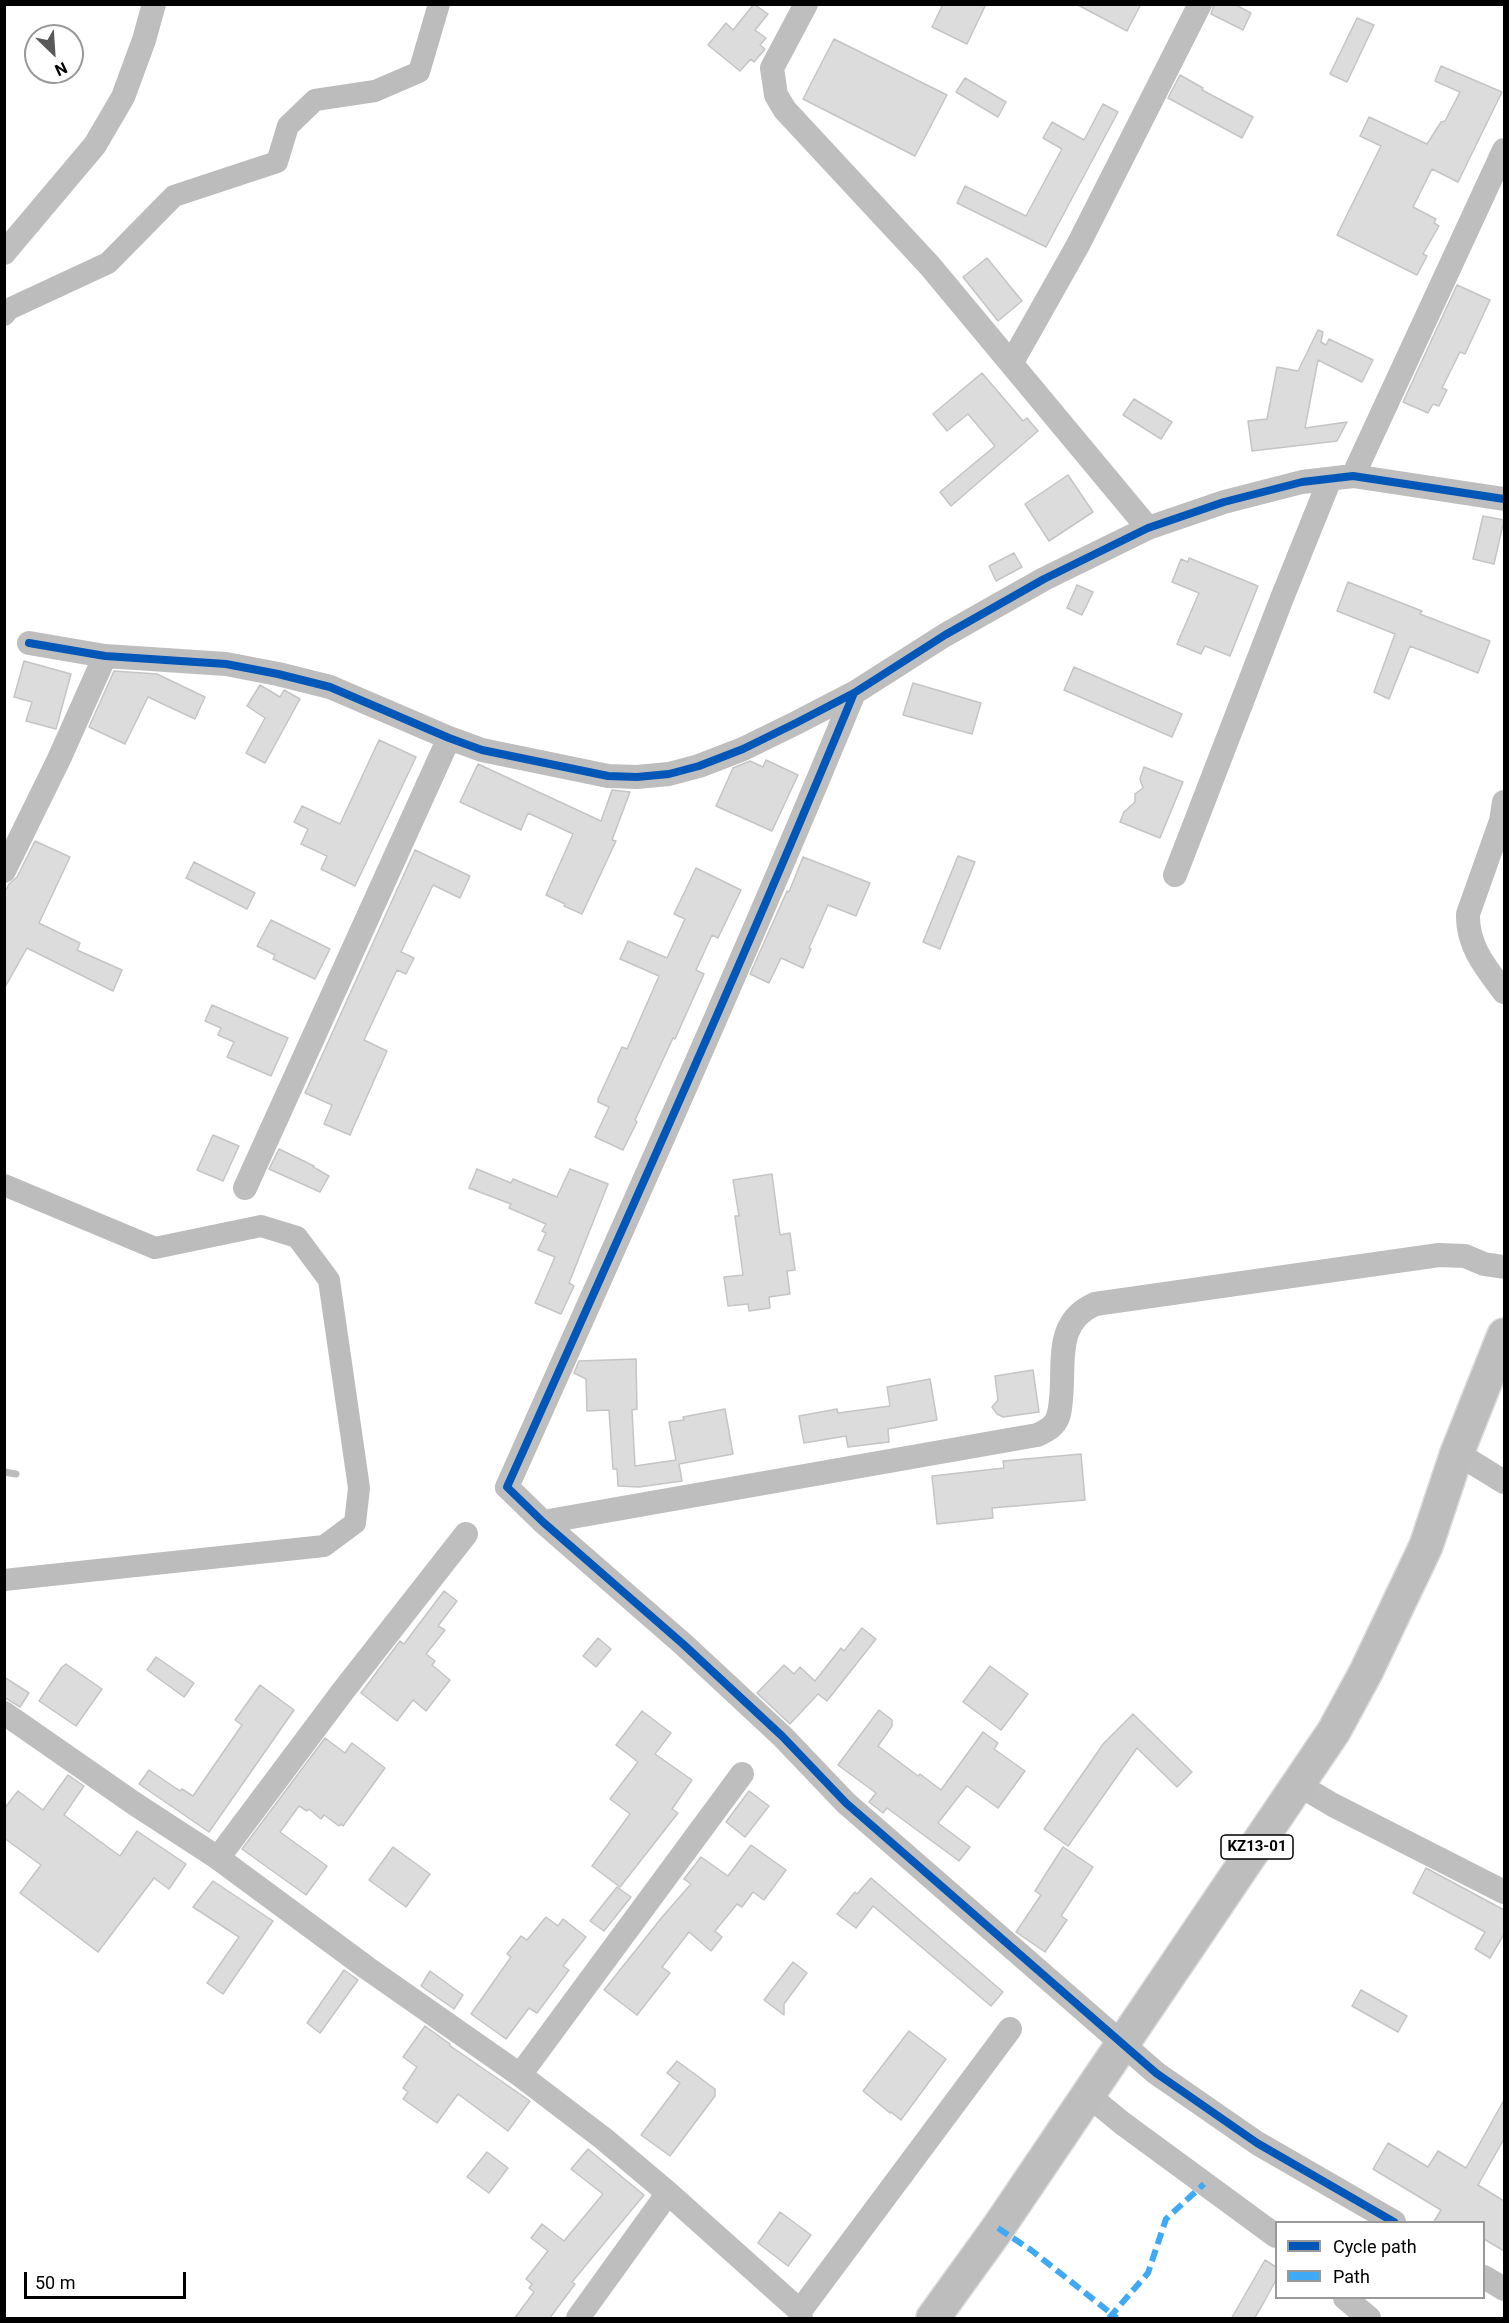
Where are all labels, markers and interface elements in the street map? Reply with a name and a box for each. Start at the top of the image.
north arrow [24,24,84,84]
text: N [52,58,70,80]
road number: KZ13-01 [1221,1835,1293,1859]
legend [1275,2221,1485,2299]
text: Cycle path [1333,2236,1417,2257]
scale bar [27,2260,189,2298]
text: Path [1333,2266,1370,2287]
text: 50 m [35,2272,75,2293]

